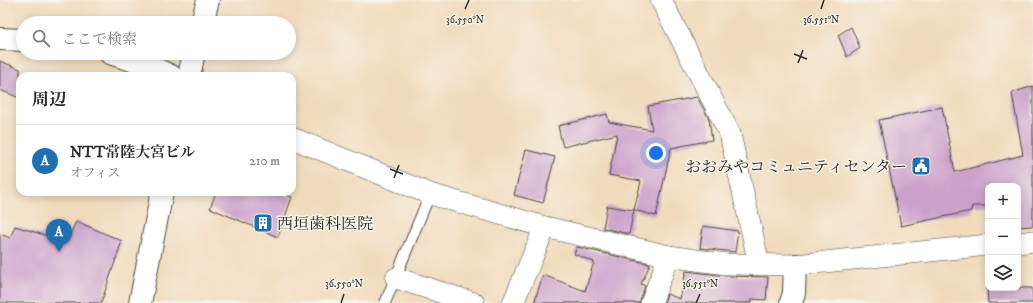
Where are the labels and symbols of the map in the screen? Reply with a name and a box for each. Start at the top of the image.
text: 36.550°N [446,14,484,26]
text: 36.551°N [803,14,839,26]
your location [646,143,666,163]
public building icon: おおみやコミュニティセンター [910,155,932,177]
place label: おおみやコミュニティセンター [685,157,907,177]
building icon: 西垣歯科医院 [252,212,274,234]
place label: 西垣歯科医院 [277,214,373,234]
pin: A [46,219,72,252]
text: 36.550°N [325,278,363,290]
text: 36.551°N [682,278,718,290]

